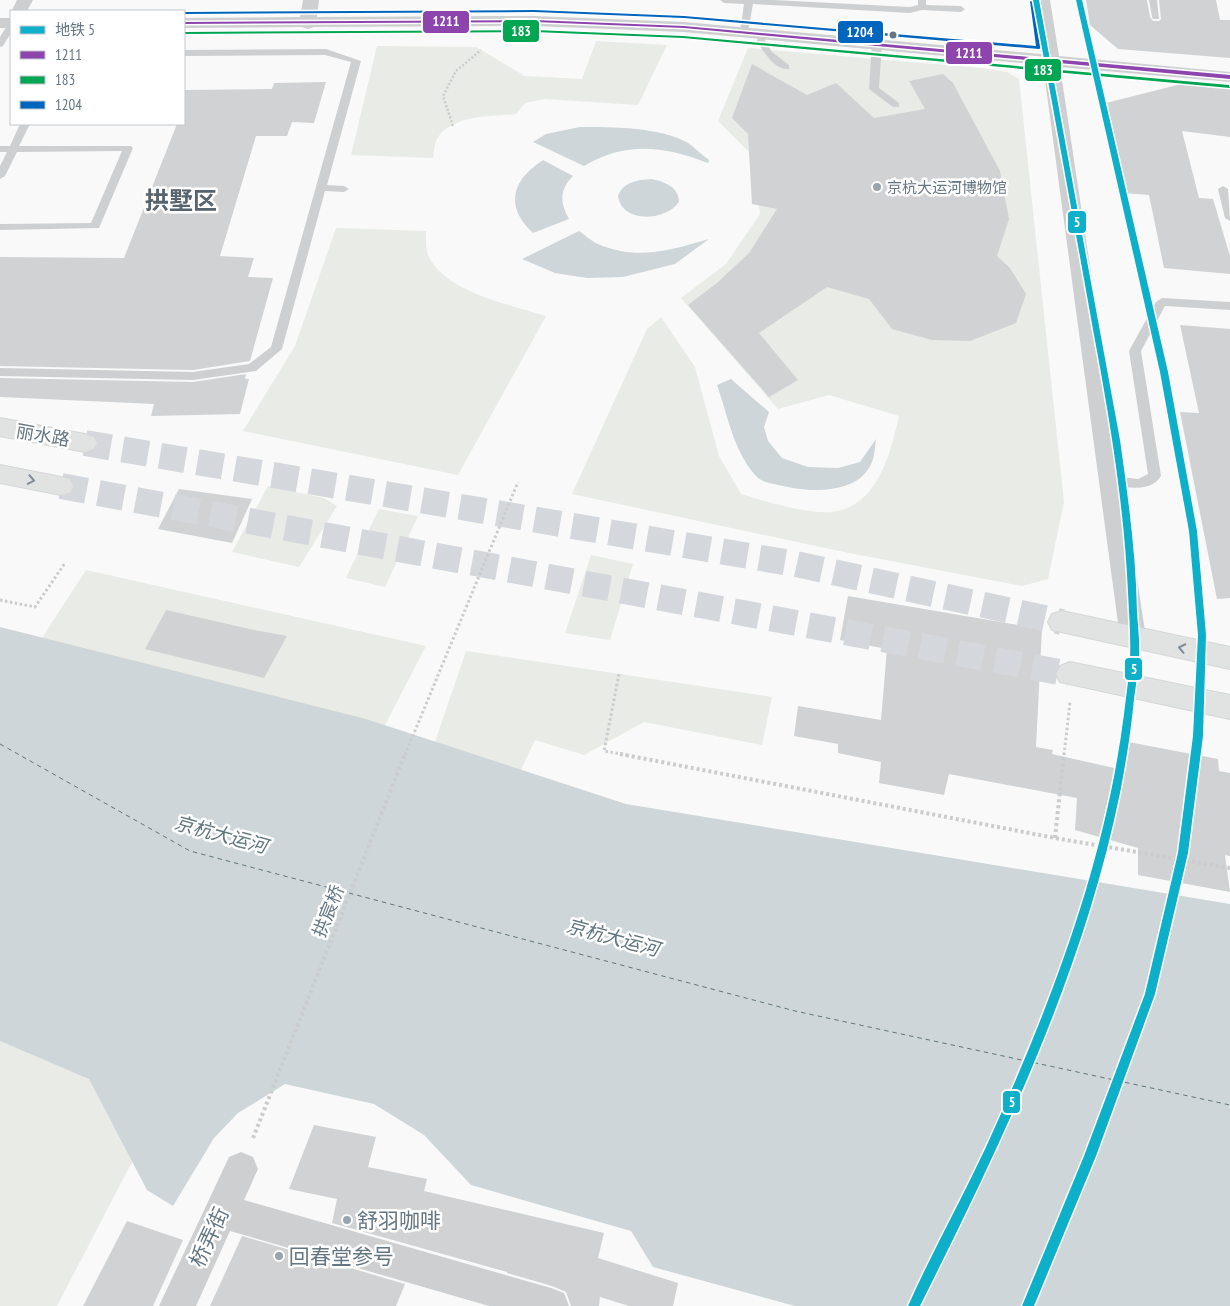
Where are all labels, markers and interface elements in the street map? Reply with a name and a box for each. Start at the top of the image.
legend [10,10,185,125]
line badge: 1211 [422,10,470,34]
text: 1211 [433,12,459,30]
line badge: 183 [502,19,540,43]
text: 地铁 5 [55,20,95,39]
line badge: 1204 [837,20,884,44]
text: 183 [511,22,531,40]
text: 1204 [847,23,874,41]
unlabelled marker [888,30,898,40]
line badge: 1211 [945,41,993,65]
text: 1211 [956,44,982,62]
text: 1211 [55,45,82,64]
line badge: 183 [1024,58,1062,82]
text: 183 [1033,61,1053,79]
text: 183 [55,70,75,89]
text: 1204 [55,95,82,114]
place label: 京杭大运河博物馆 [887,178,1007,197]
marker: 京杭大运河博物馆 [871,181,883,193]
district label: 拱墅区 [145,185,217,216]
line badge: 5 [1067,210,1087,234]
text: 5 [1074,213,1080,231]
street label: 丽水路 [14,419,72,451]
one-way arrow [26,474,35,485]
one-way arrow [1178,643,1187,654]
line badge: 5 [1124,657,1143,681]
text: 5 [1131,660,1137,678]
water label: 京杭大运河 [172,810,274,859]
street label: 拱宸桥 [307,882,349,940]
water label: 京杭大运河 [564,913,666,962]
line badge: 5 [1002,1090,1021,1114]
text: 5 [1009,1093,1015,1111]
street label: 桥弄街 [183,1203,235,1271]
place label: 舒羽咖啡 [357,1207,441,1234]
marker: 舒羽咖啡 [341,1214,353,1226]
place label: 回春堂参号 [289,1243,394,1270]
marker: 回春堂参号 [273,1250,285,1262]

